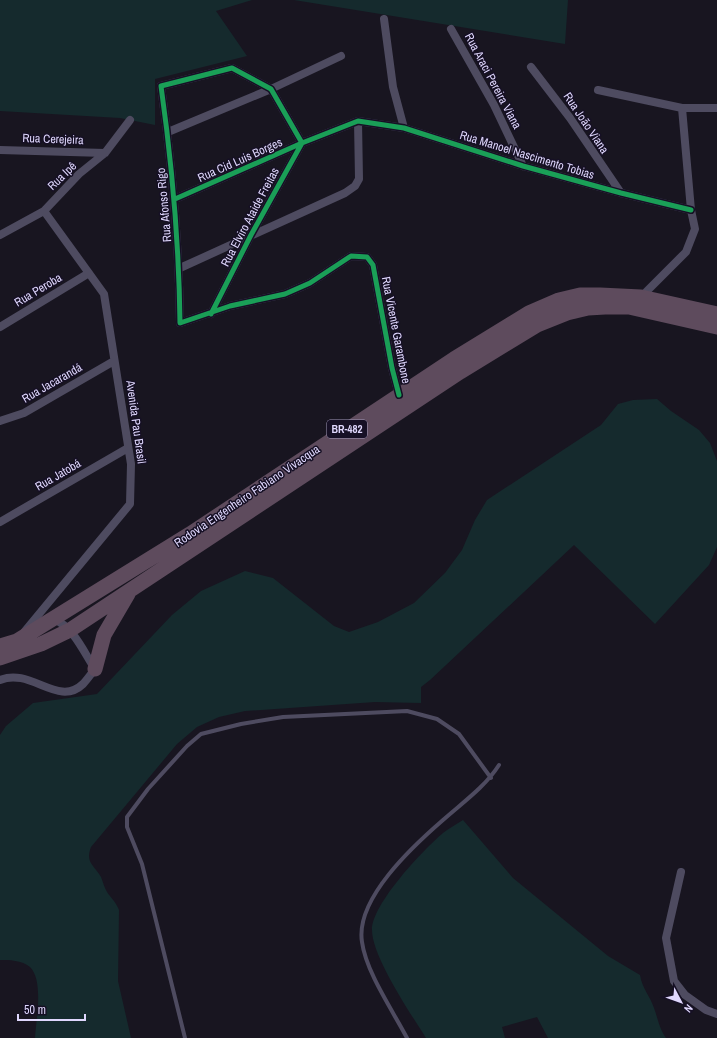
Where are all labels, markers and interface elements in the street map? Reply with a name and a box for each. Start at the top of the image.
street label: Rua Araci Pereira Viana [461,30,525,132]
street label: Rua João Viana [560,89,613,157]
street label: Rua Manoel Nascimento Tobias [458,127,596,183]
street label: Rua Cerejeira [22,130,84,148]
street label: Rua Cid Luis Borges [195,134,285,186]
street label: Rua Ipê [44,158,80,194]
street label: Rua Elviro Ataide Freitas [217,165,283,269]
street label: Rua Afonso Rigo [153,167,175,243]
street label: Rua Peroba [11,269,65,310]
street label: Rua Vicente Garambone [378,275,414,385]
street label: Rua Jacarandá [19,359,85,407]
street label: Avenida Pau Brasil [122,378,150,465]
road number: BR-482 [327,420,367,438]
street label: Rodovia Engenheiro Fabiano Vivacqua [171,441,323,551]
street label: Rua Jatobá [32,455,84,495]
north arrow [661,982,701,1022]
scale bar [18,996,85,1022]
text: 50 m [24,1002,46,1018]
text: N [681,1002,696,1016]

